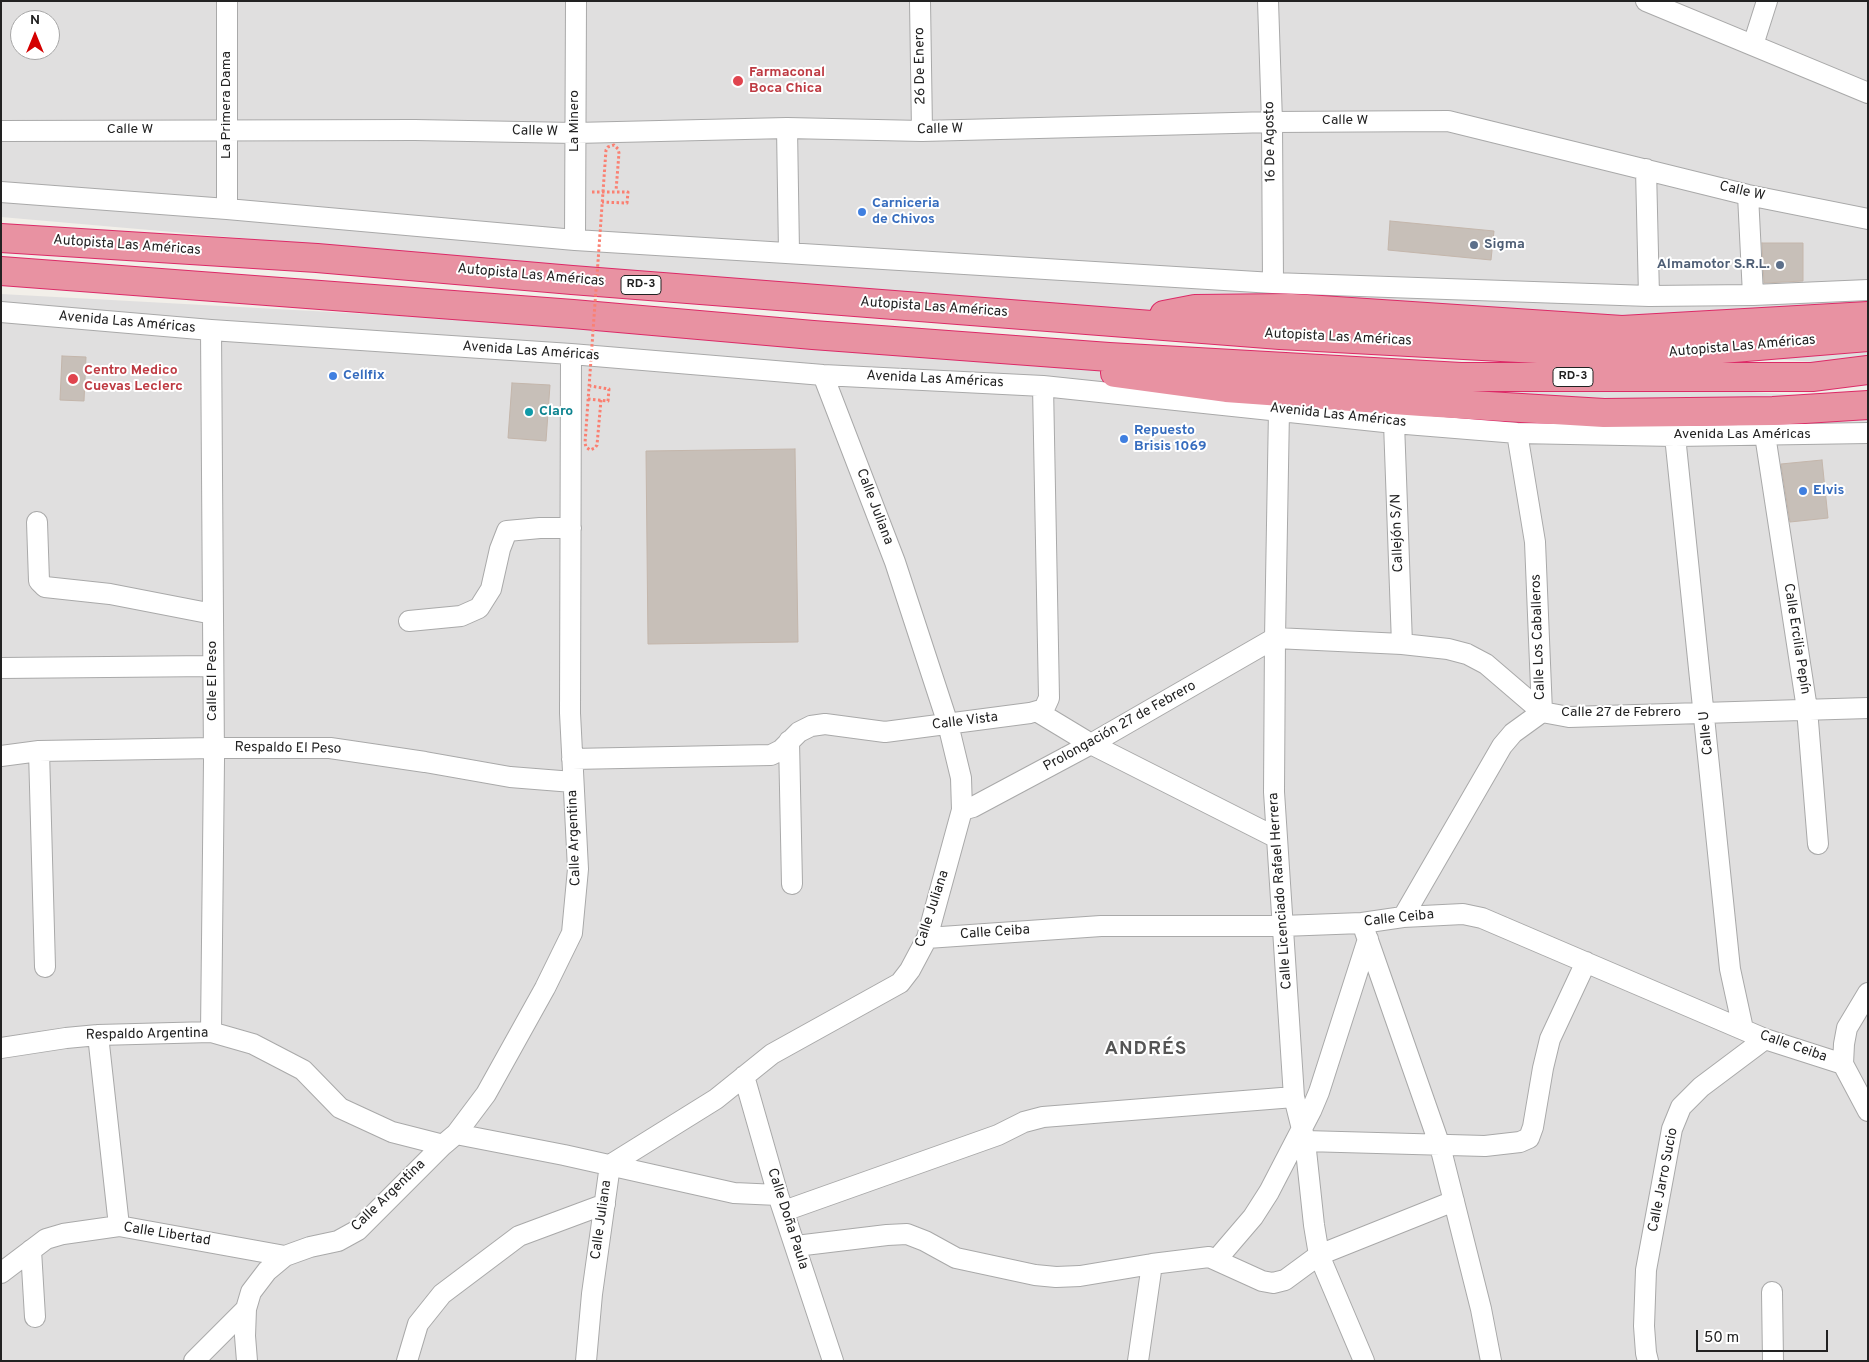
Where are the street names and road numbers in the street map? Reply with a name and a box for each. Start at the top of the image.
street label: 26 De Enero [912,27,930,105]
street label: La Primera Dama [219,51,235,159]
street label: La Minero [567,90,583,152]
street label: 16 De Agosto [1262,101,1280,183]
street label: Calle W [1322,113,1368,129]
street label: Calle W [917,121,963,139]
street label: Calle W [107,122,153,138]
street label: Calle W [512,123,558,141]
street label: Calle W [1718,179,1766,205]
street label: Autopista Las Américas [53,232,201,260]
street label: Autopista Las Américas [457,261,605,291]
road number: RD-3 [621,276,661,294]
street label: Autopista Las Américas [860,294,1008,322]
street label: Avenida Las Américas [58,309,196,337]
street label: Autopista Las Américas [1264,326,1412,350]
street label: Autopista Las Américas [1668,332,1816,362]
street label: Avenida Las Américas [462,339,600,365]
street label: Avenida Las Américas [866,368,1004,392]
road number: RD-3 [1553,368,1593,387]
street label: Avenida Las Américas [1269,400,1407,432]
street label: Avenida Las Américas [1673,427,1811,443]
street label: Calle Juliana [852,467,896,547]
street label: Callejón S/N [1388,493,1408,573]
street label: Calle Los Caballeros [1528,574,1550,700]
street label: Calle Ercilia Pepín [1779,582,1813,696]
street label: Calle El Peso [205,641,221,721]
street label: Prolongación 27 de Febrero [1041,678,1199,776]
street label: Calle 27 de Febrero [1561,705,1681,721]
street label: Calle Vista [931,710,999,734]
street label: Calle U [1696,710,1718,756]
street label: Respaldo El Peso [234,740,342,758]
street label: Calle Argentina [565,790,585,886]
street label: Calle Licenciado Rafael Herrera [1266,792,1296,990]
street label: Calle Juliana [913,868,953,950]
street label: Calle Ceiba [1363,907,1435,931]
street label: Calle Ceiba [959,922,1031,944]
street label: Respaldo Argentina [86,1026,208,1044]
street label: Calle Ceiba [1757,1028,1829,1066]
street label: Calle Jarro Sucio [1646,1126,1682,1234]
street label: Calle Argentina [349,1157,429,1235]
street label: Calle Doña Paula [763,1166,811,1272]
street label: Calle Juliana [588,1179,616,1261]
street label: Calle Libertad [122,1220,212,1250]

